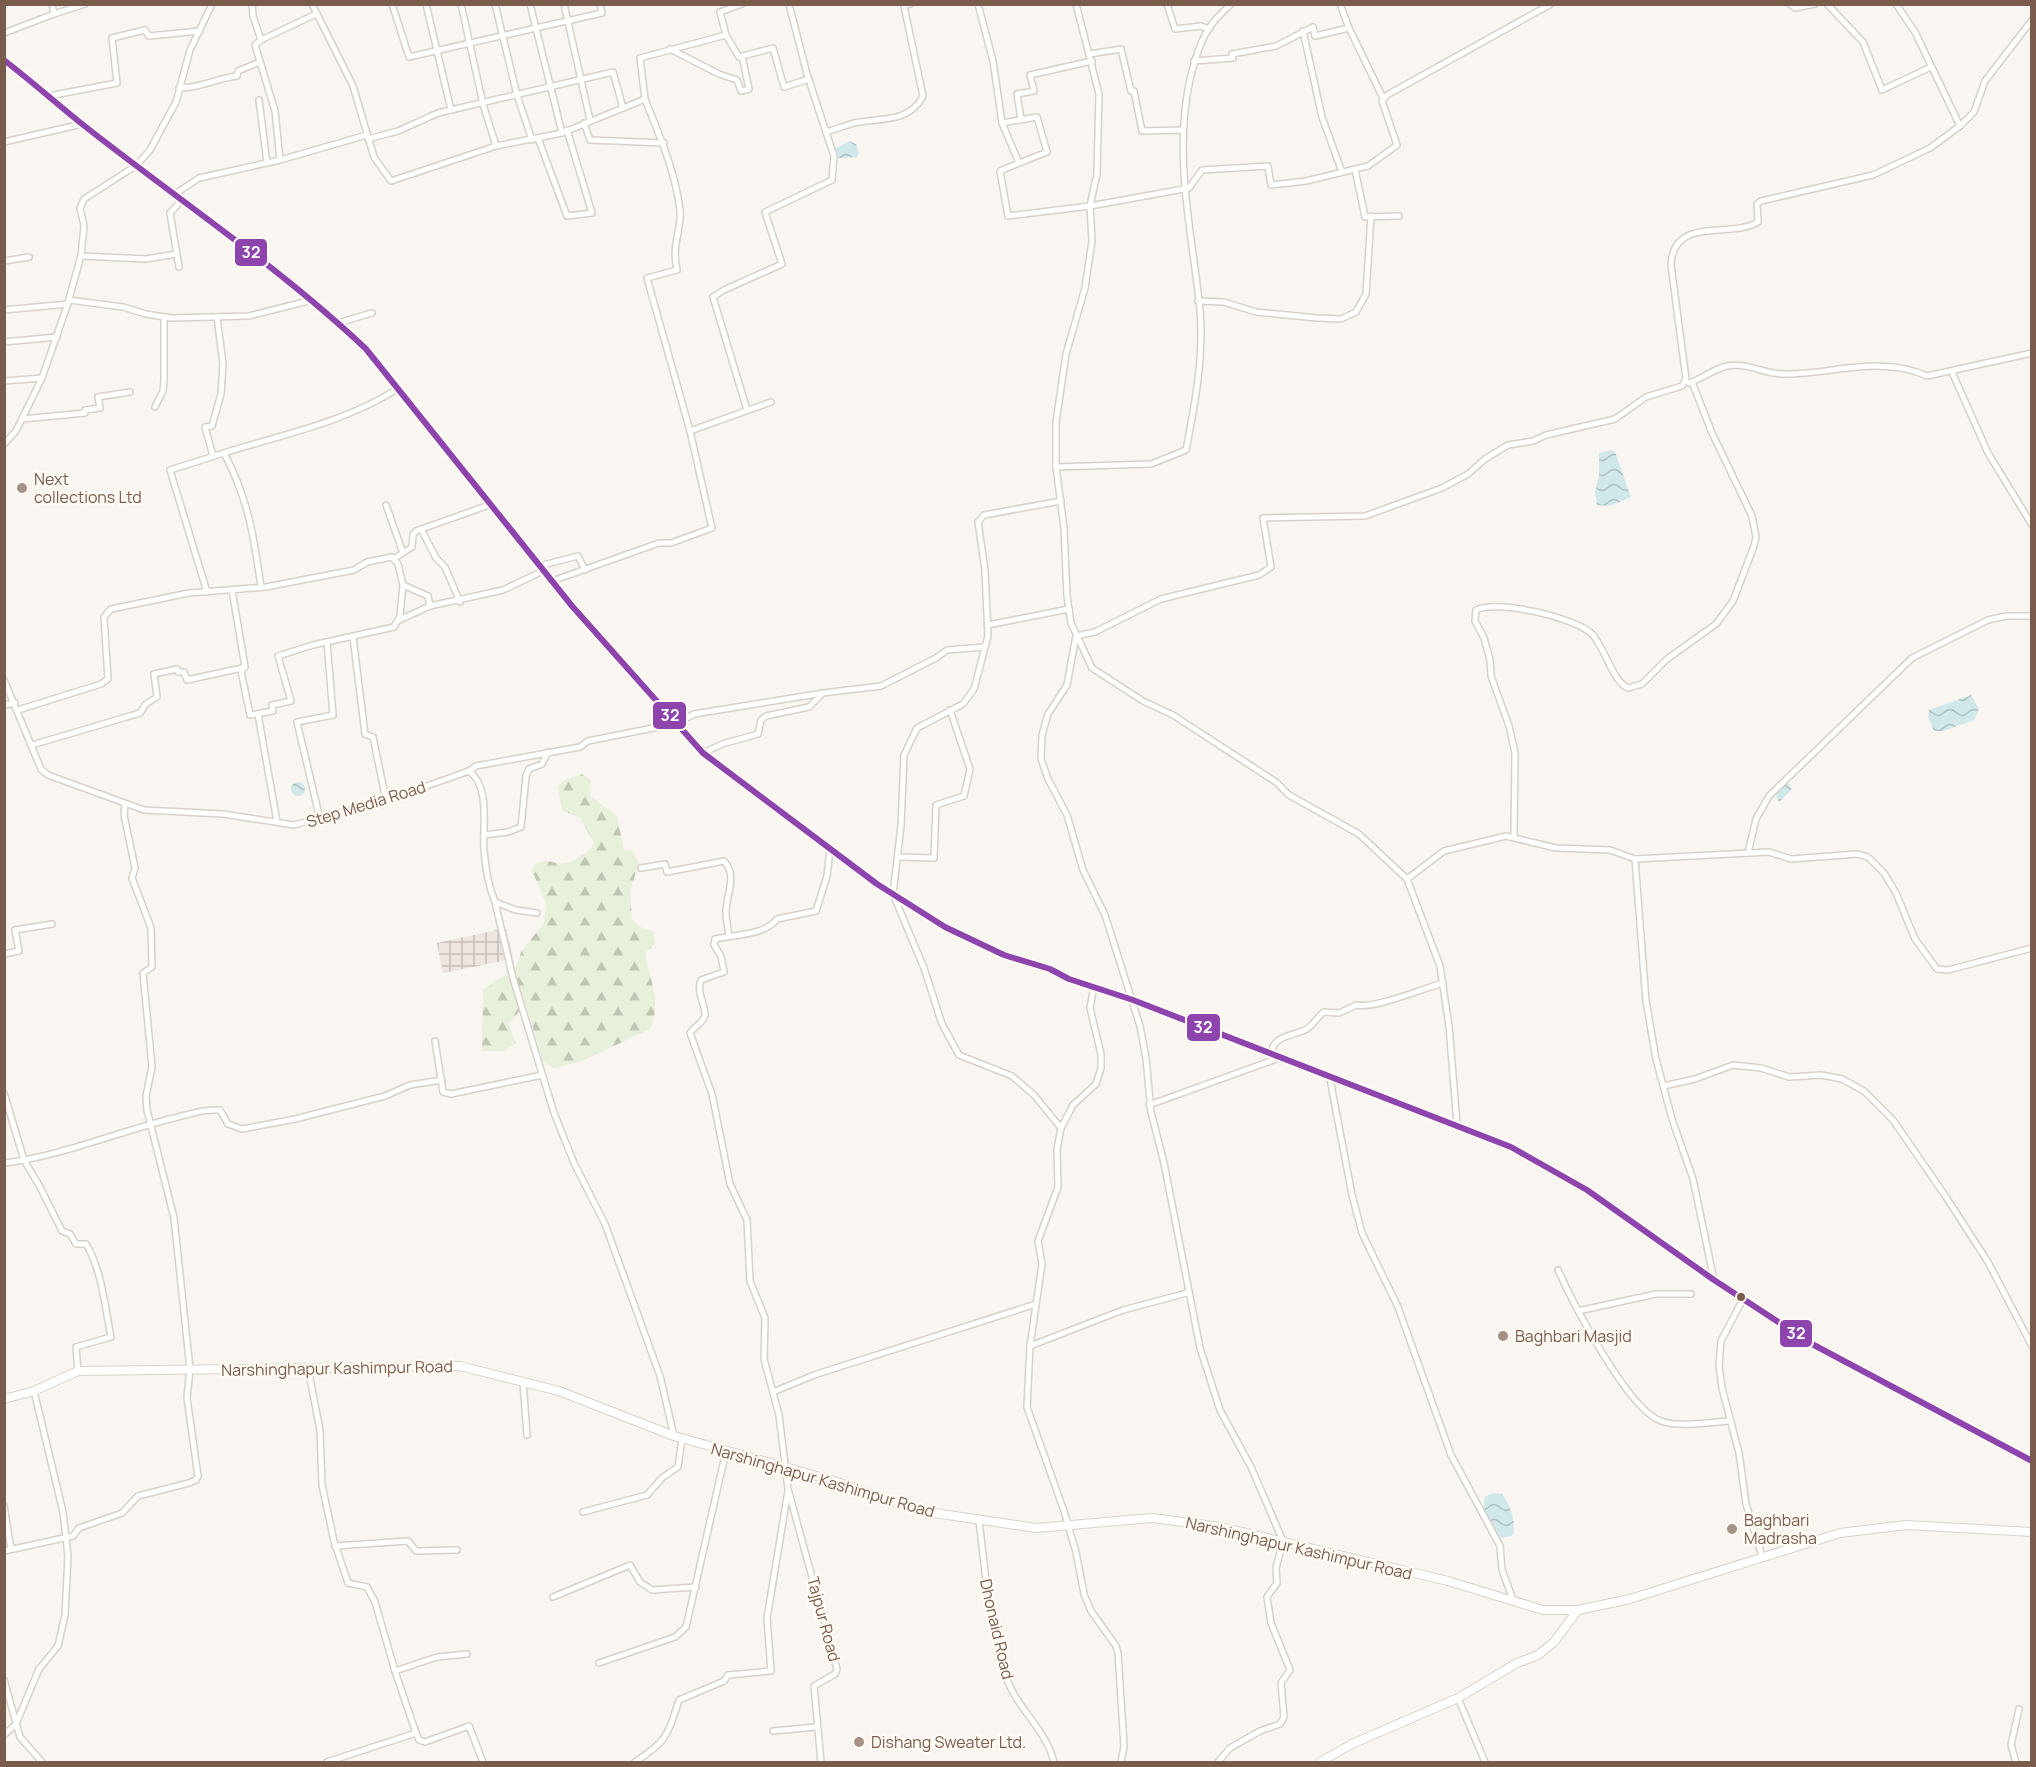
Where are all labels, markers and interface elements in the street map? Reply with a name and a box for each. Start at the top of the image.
line badge: 32 [234,238,268,267]
text: 32 [242,241,260,263]
place label: Next collections Ltd [34,468,142,508]
marker: Next collections Ltd [15,481,29,495]
line badge: 32 [652,701,687,730]
text: 32 [661,704,679,726]
street label: Step Media Road [304,775,428,833]
line badge: 32 [1186,1013,1221,1042]
text: 32 [1194,1016,1212,1038]
unlabelled marker [1735,1291,1747,1303]
line badge: 32 [1779,1319,1813,1348]
text: 32 [1787,1322,1805,1344]
place label: Baghbari Masjid [1515,1325,1632,1347]
marker: Baghbari Masjid [1496,1329,1510,1343]
street label: Narshinghapur Kashimpur Road [221,1355,453,1381]
street label: Narshinghapur Kashimpur Road [709,1437,937,1523]
place label: Baghbari Madrasha [1744,1509,1817,1549]
street label: Narshinghapur Kashimpur Road [1184,1511,1414,1585]
marker: Baghbari Madrasha [1725,1522,1739,1536]
street label: Tajpur Road [802,1574,846,1664]
street label: Dhonaid Road [975,1577,1019,1681]
place label: Dishang Sweater Ltd. [871,1731,1026,1753]
marker: Dishang Sweater Ltd. [852,1735,866,1749]

